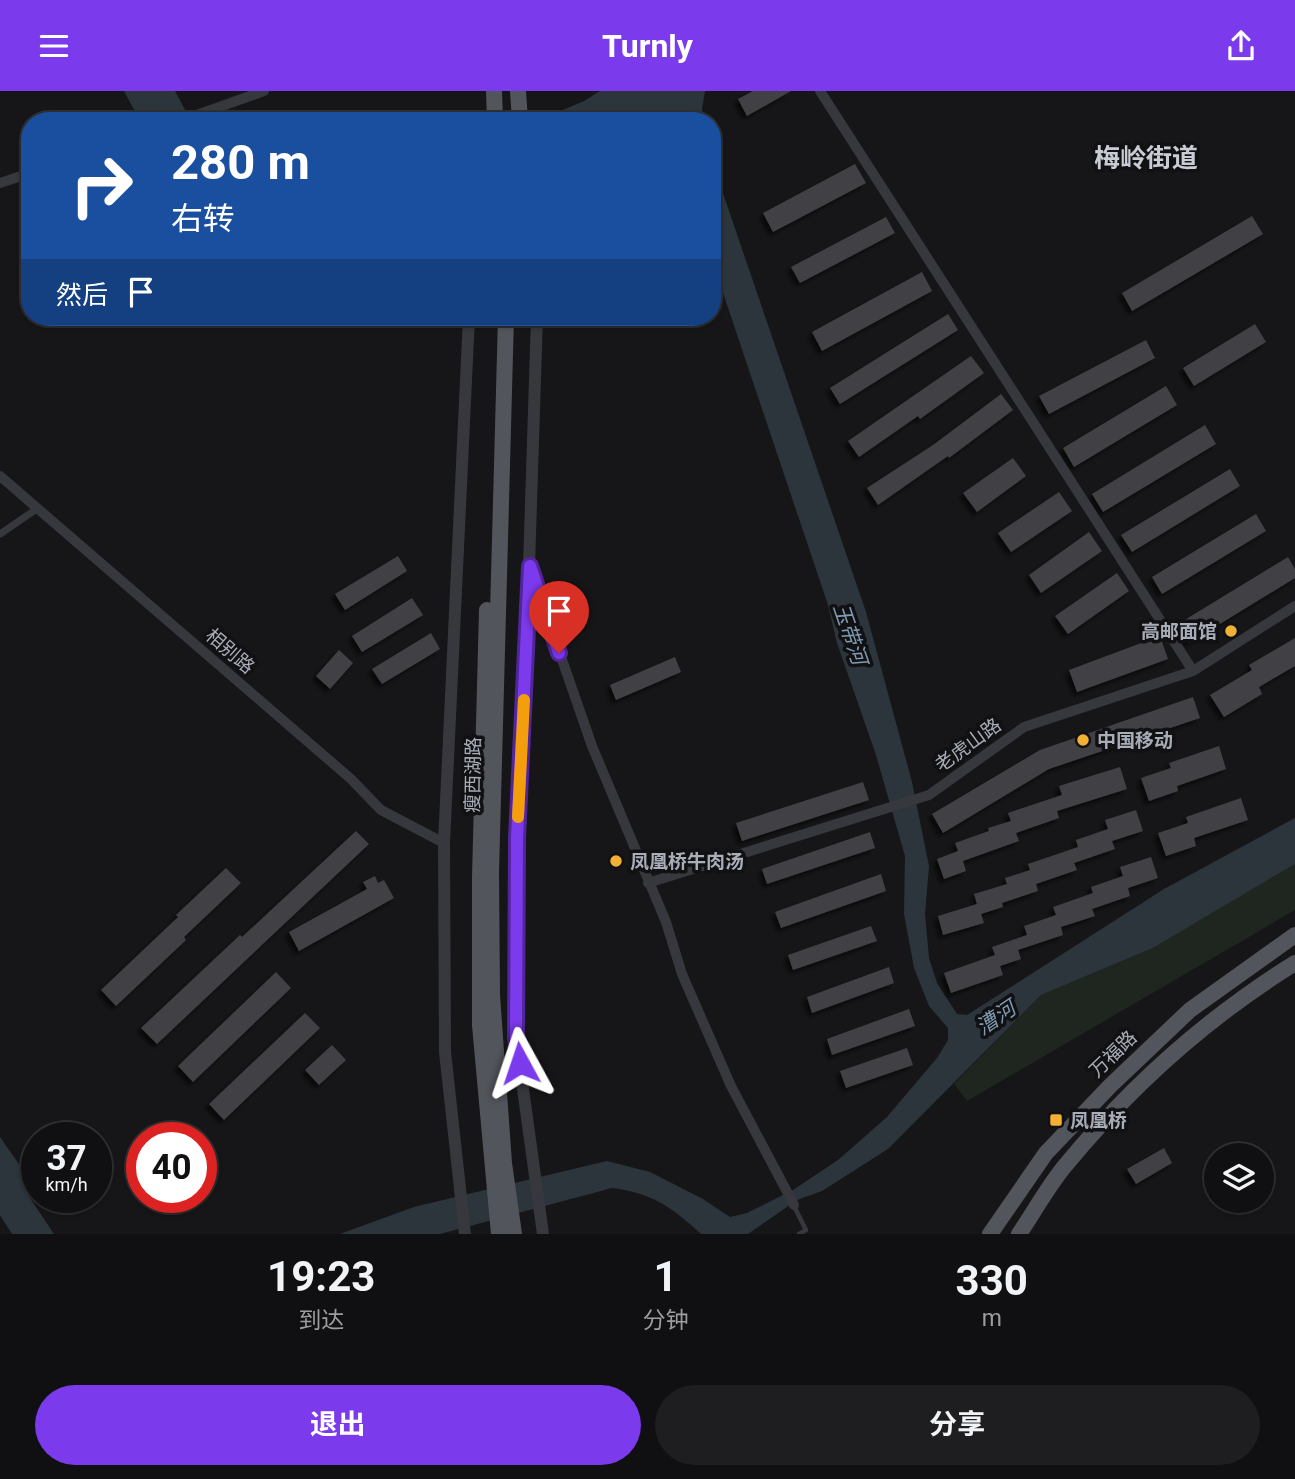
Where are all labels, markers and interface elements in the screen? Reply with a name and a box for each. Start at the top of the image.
icon: menu [35,27,73,65]
text: Turnly [602,27,693,65]
icon: share [1222,27,1260,65]
text: 280 m [171,134,310,191]
icon: right [56,140,147,231]
district label: 梅岭街道 [1094,143,1198,173]
text: 右转 [171,200,235,238]
icon: arrive [122,273,160,311]
text: 然后 [56,280,108,310]
pin [529,581,589,653]
icon: arrive [540,592,578,630]
water label: 玉带河 [828,600,873,671]
place label: 高邮面馆 [1141,620,1217,643]
marker: 高邮面馆 [1223,623,1239,639]
street label: 相别路 [201,624,259,678]
street label: 老虎山路 [930,713,1006,777]
place label: 中国移动 [1097,729,1173,752]
marker: 中国移动 [1075,732,1091,748]
street label: 瘦西湖路 [461,737,485,813]
place label: 凤凰桥牛肉汤 [630,850,744,873]
marker: 凤凰桥牛肉汤 [608,853,624,869]
water label: 漕河 [972,994,1023,1040]
position arrow [483,1026,557,1100]
street label: 万福路 [1085,1026,1141,1082]
place label: 凤凰桥 [1070,1109,1127,1132]
marker: 凤凰桥 [1048,1112,1064,1128]
speed limit sign: 40 [126,1122,217,1213]
text: 37 [46,1138,87,1179]
map controls [1204,1143,1274,1213]
button: layers [1204,1143,1274,1213]
text: km/h [45,1174,88,1195]
text: 19:23 [267,1252,375,1301]
text: 1 [653,1252,678,1301]
text: 330 [956,1256,1028,1305]
text: m [982,1305,1002,1332]
text: 到达 [298,1307,344,1334]
text: 分钟 [642,1307,688,1334]
button: 退出 [35,1385,641,1465]
button: 分享 [655,1385,1260,1465]

